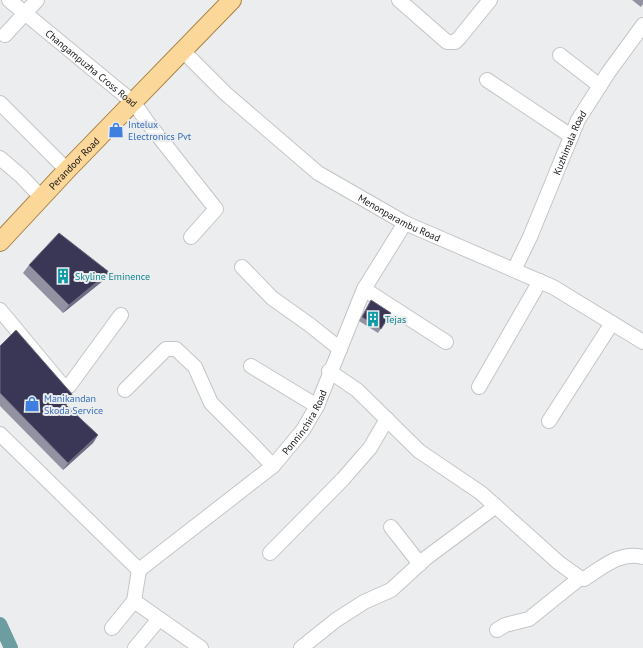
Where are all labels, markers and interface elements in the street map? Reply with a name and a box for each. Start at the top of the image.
street label: Changampuzha Cross Road [43,27,140,110]
street label: Kuzhimala Road [550,108,589,177]
place label: Intelux Electronics Pvt [128,118,192,143]
shop icon: Intelux Electronics Pvt [107,121,125,139]
street label: Perandoor Road [46,135,102,192]
street label: Menonparambu Road [356,191,442,245]
building icon: Skyline Eminence [54,267,72,285]
place label: Skyline Eminence [75,270,150,283]
building icon: Tejas [364,310,382,328]
place label: Tejas [385,313,406,326]
street label: Ponninchira Road [279,388,330,457]
place label: Manikandan Skoda Service [44,392,103,417]
shop icon: Manikandan Skoda Service [23,395,41,413]

